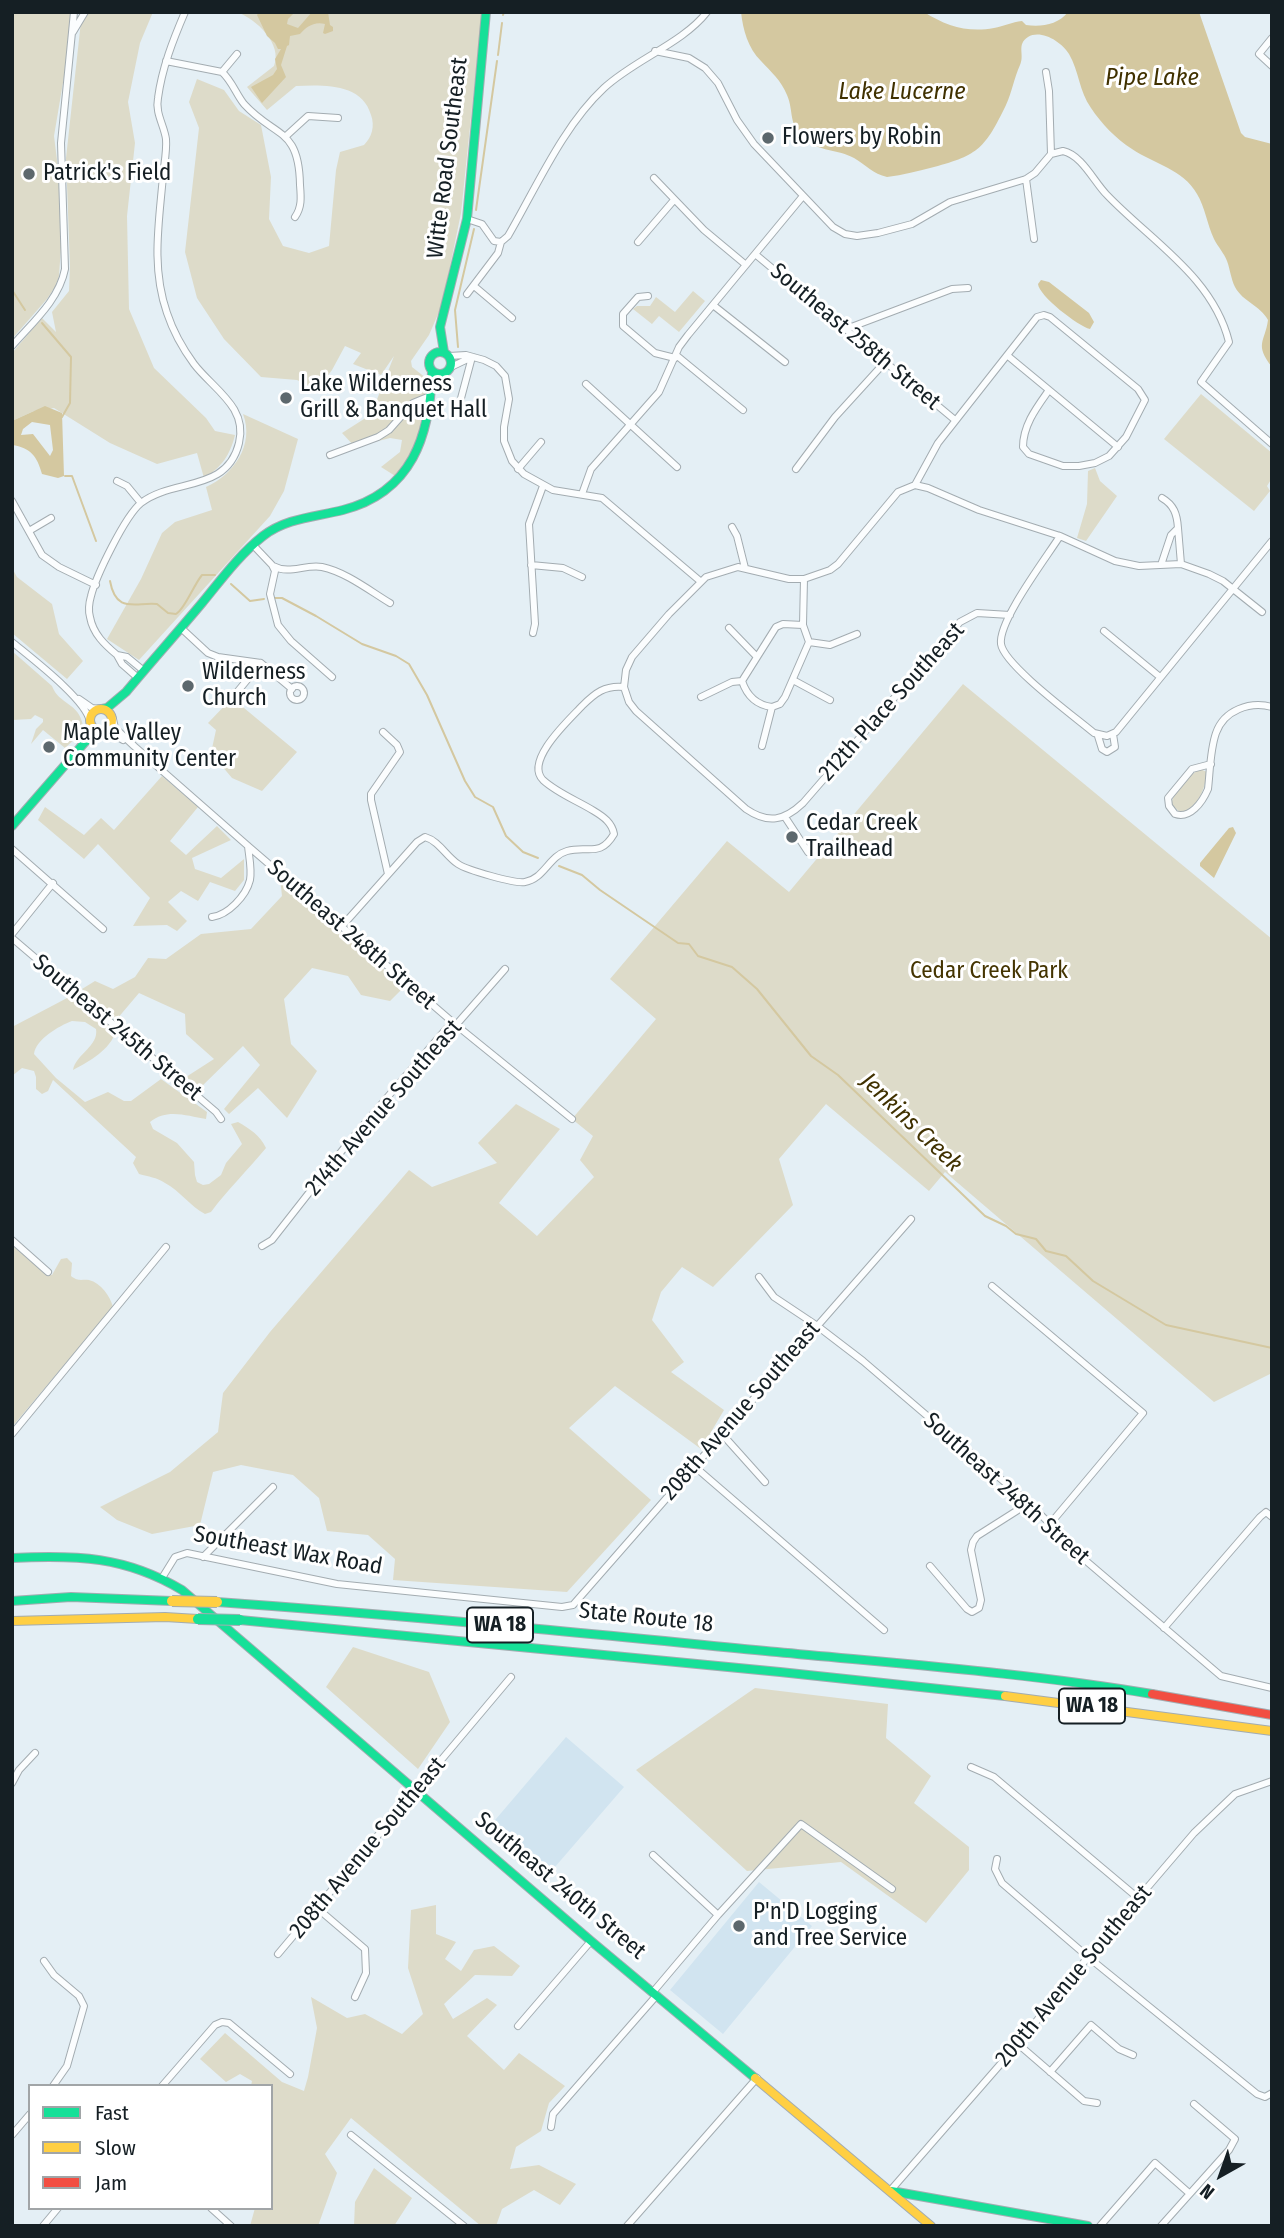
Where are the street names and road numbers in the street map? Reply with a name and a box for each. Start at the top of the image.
street label: Witte Road Southeast [422,56,474,260]
street label: Southeast 258th Street [764,258,946,416]
street label: 212th Place Southeast [814,617,970,787]
street label: Southeast 248th Street [261,854,441,1016]
street label: Southeast 245th Street [27,949,207,1107]
street label: 214th Avenue Southeast [300,1014,468,1202]
street label: 208th Avenue Southeast [656,1316,826,1506]
street label: Southeast 248th Street [917,1407,1095,1571]
street label: Southeast Wax Road [191,1521,385,1581]
street label: State Route 18 [578,1597,714,1639]
road number: WA 18 [467,1608,533,1642]
road number: WA 18 [1059,1688,1125,1724]
street label: 208th Avenue Southeast [284,1752,452,1944]
street label: Southeast 240th Street [469,1806,651,1966]
street label: 200th Avenue Southeast [990,1880,1158,2072]

